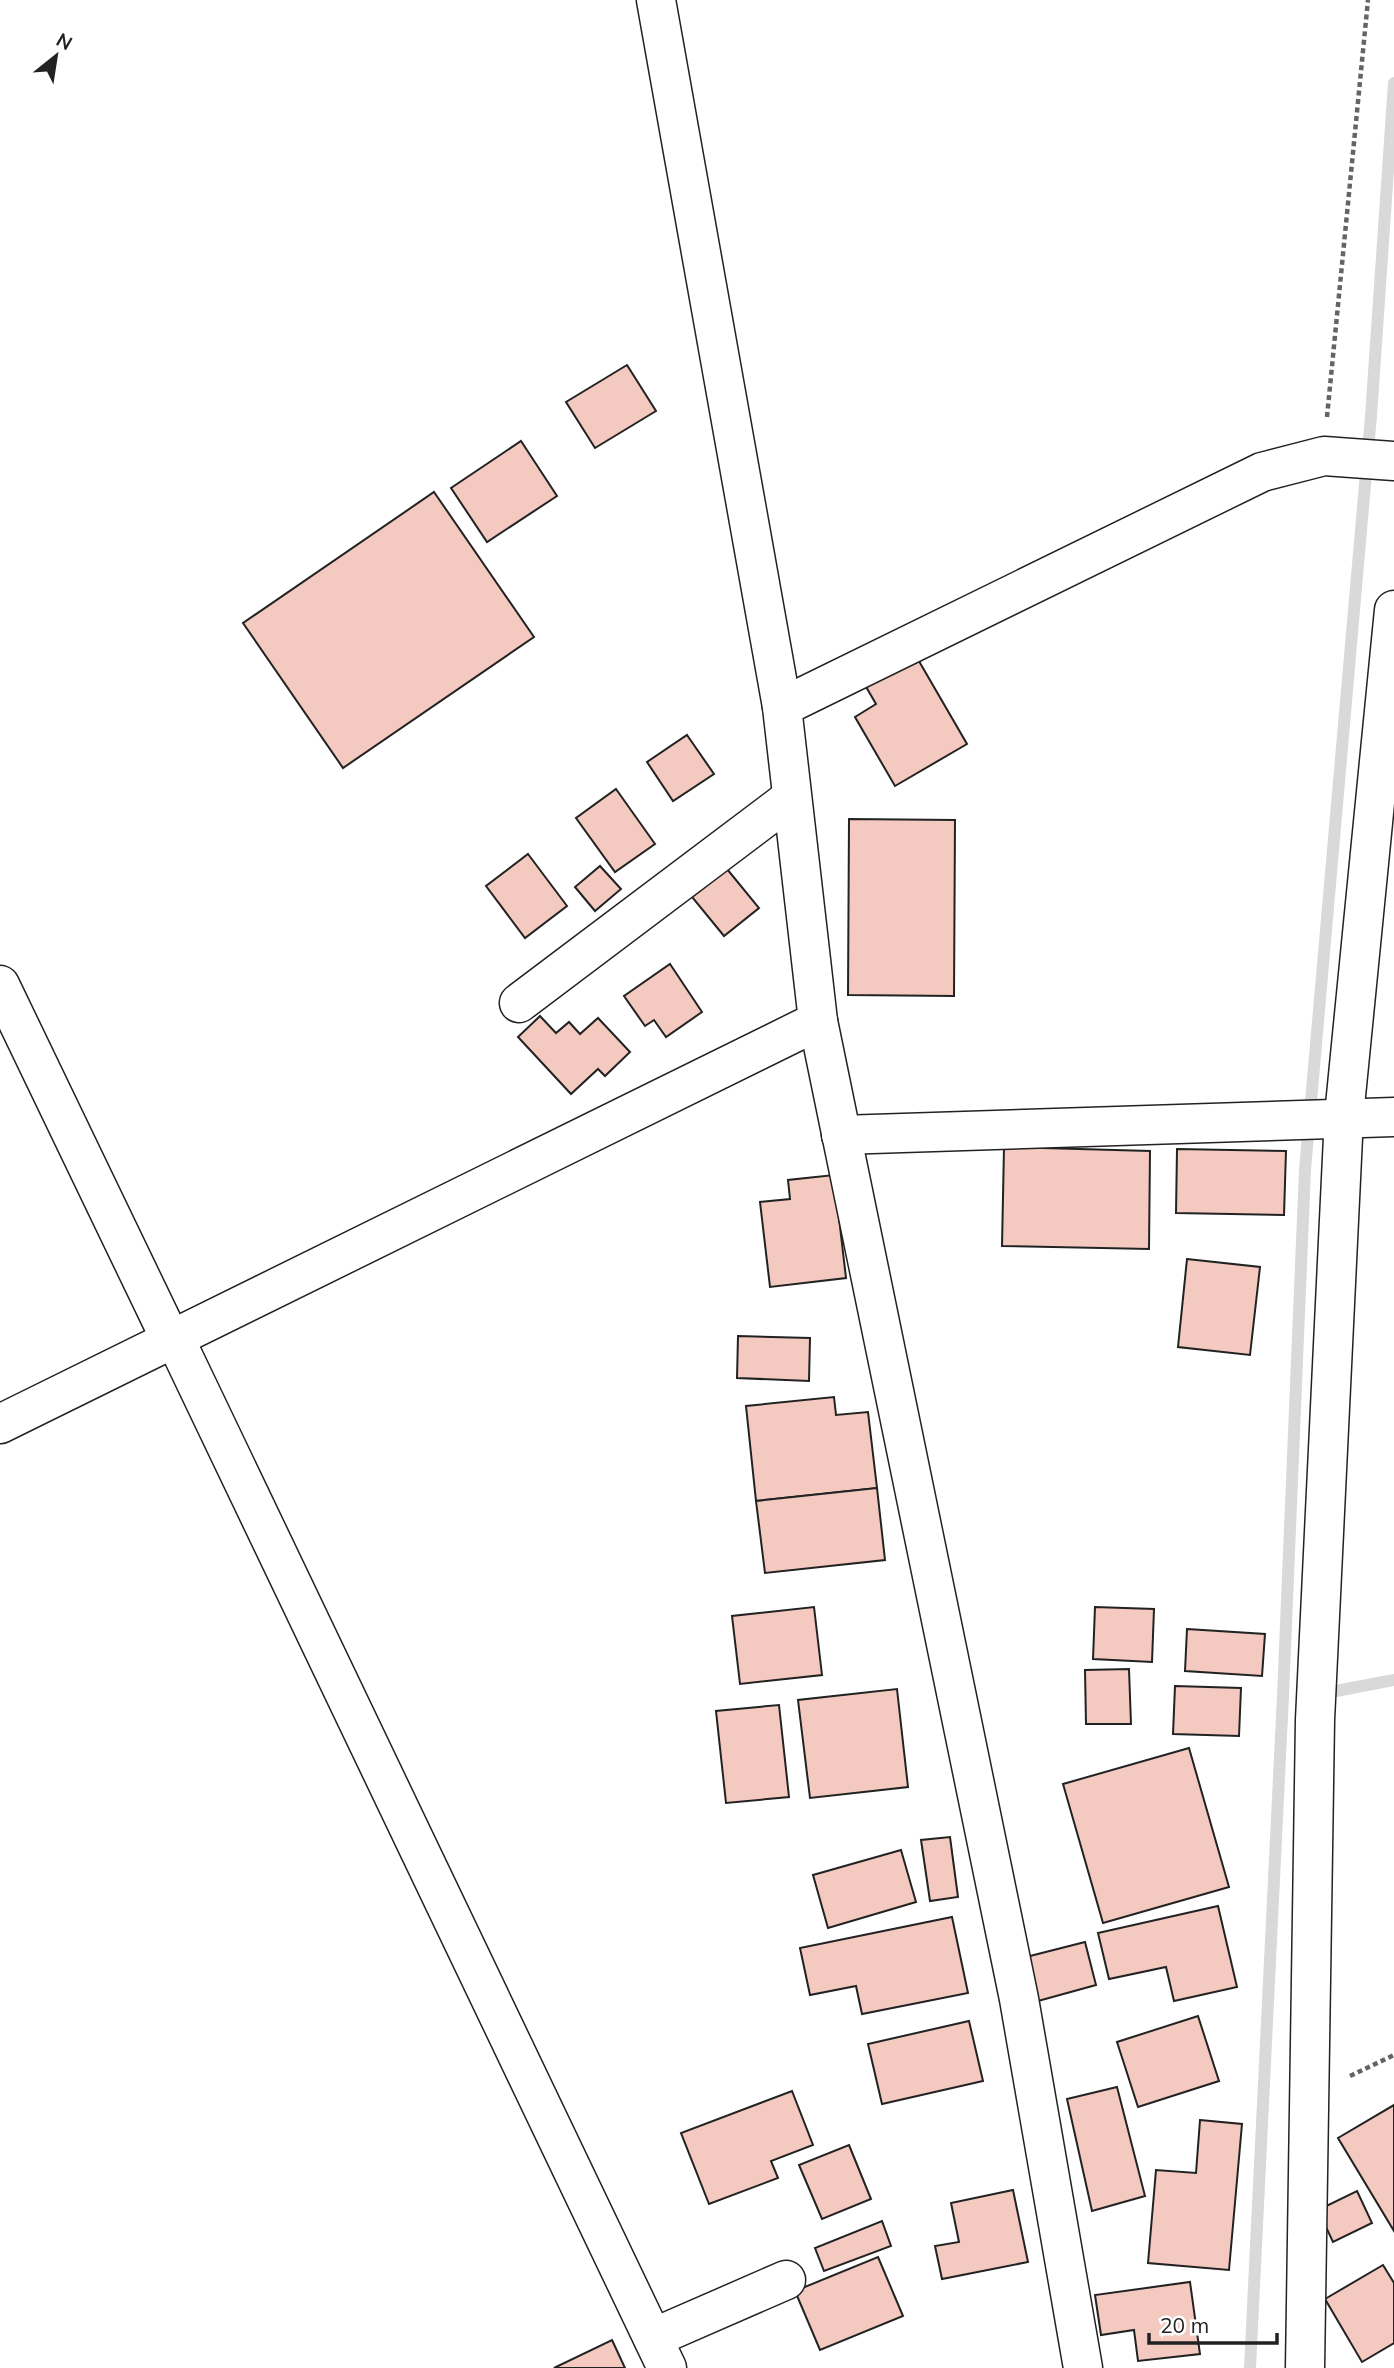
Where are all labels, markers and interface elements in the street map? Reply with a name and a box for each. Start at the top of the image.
north arrow [21,21,91,91]
text: N [52,27,77,55]
scale bar [1149,2302,1277,2346]
text: 20 m [1160,2312,1209,2338]

